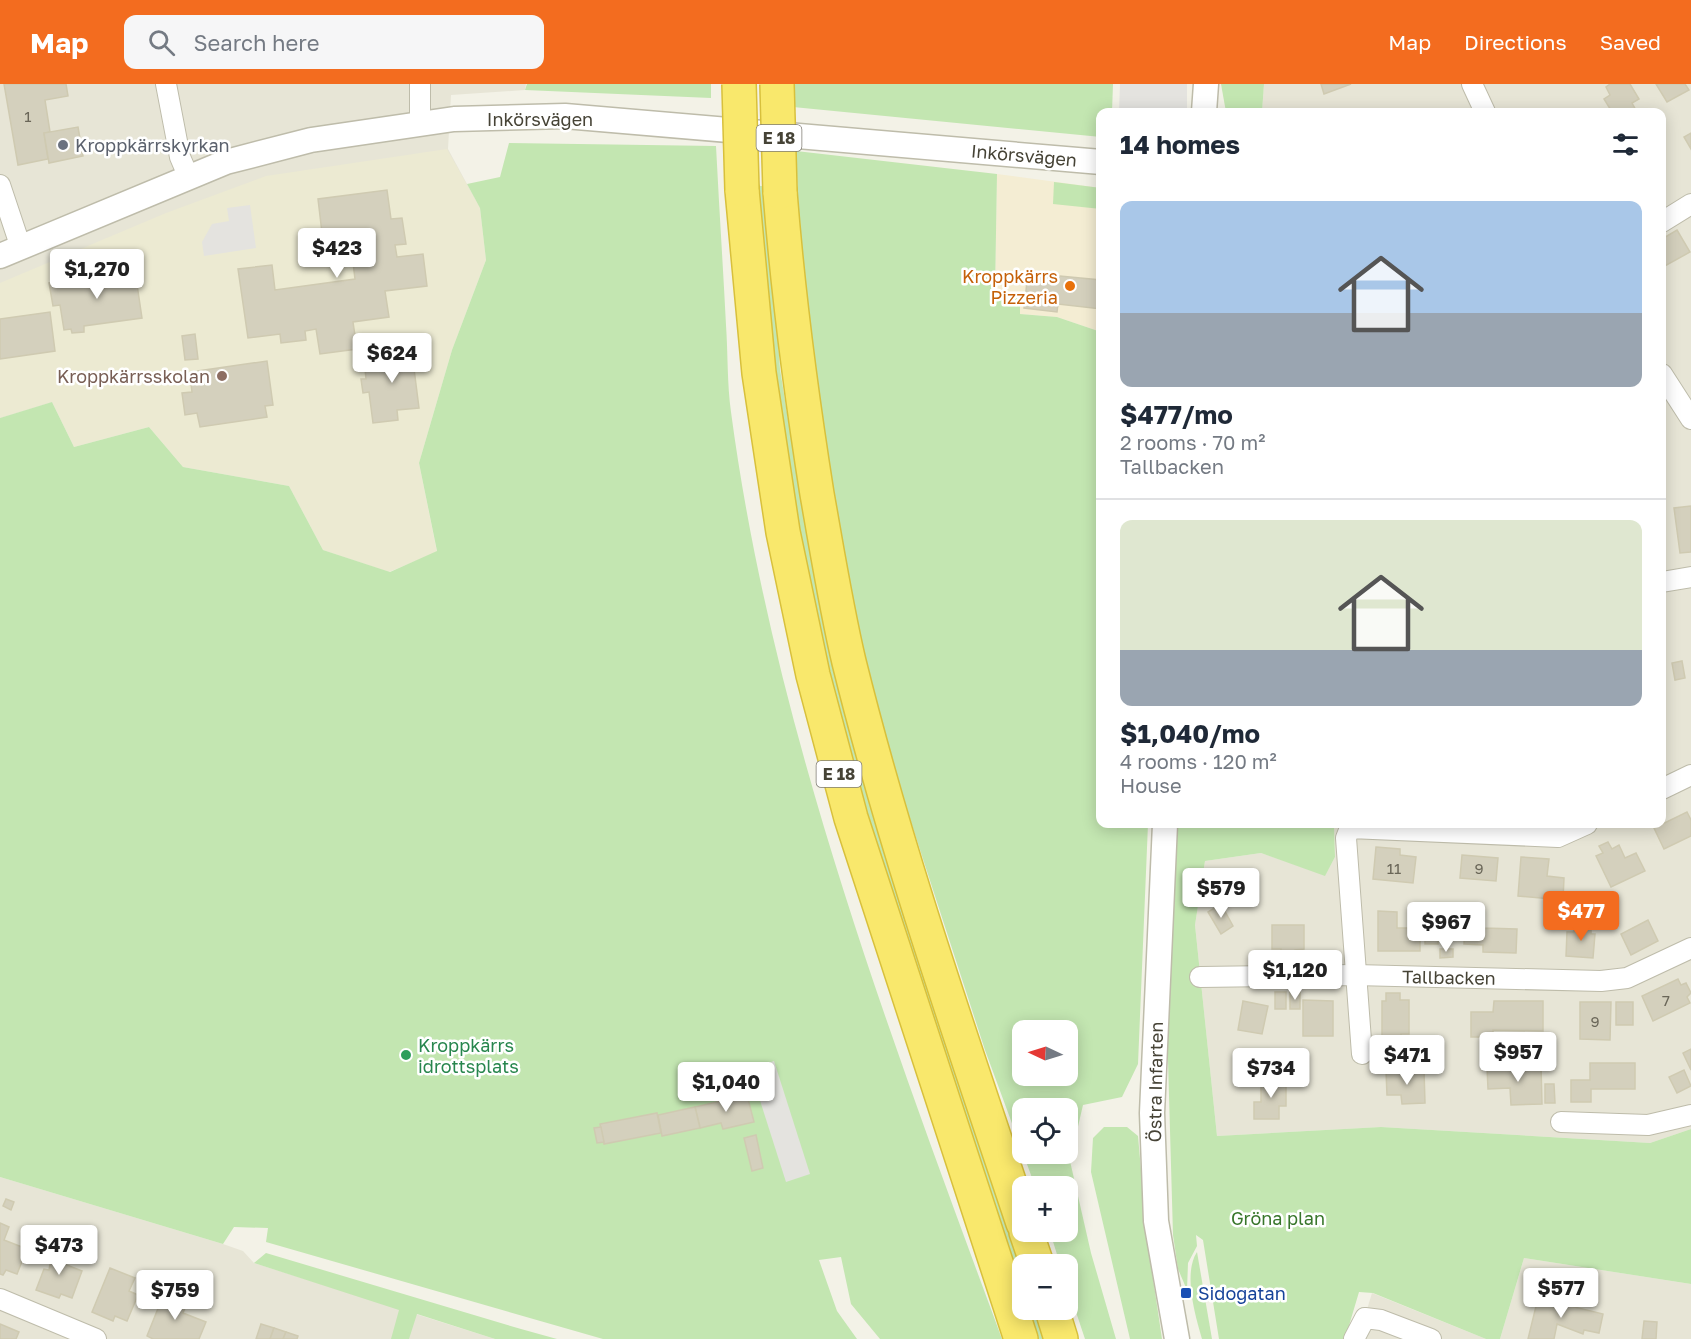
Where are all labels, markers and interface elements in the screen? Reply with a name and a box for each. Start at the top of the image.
search box [124,15,544,69]
text: Map [30,26,88,59]
icon: search [145,26,178,59]
text: Search here [193,29,319,56]
text: Map [1388,29,1431,55]
text: Directions [1464,29,1567,55]
text: Saved [1600,29,1661,55]
house number: 1 [24,107,32,125]
street label: Inkörsvägen [487,108,593,130]
road number: E 18 [756,125,802,151]
icon: filters [1609,128,1642,161]
text: 14 homes [1120,129,1240,160]
place label: Kroppkärrskyrkan [75,134,230,156]
marker: Kroppkärrskyrkan [56,138,70,152]
street label: Inkörsvägen [970,139,1078,171]
pin: $423 [301,228,373,279]
text: $423 [312,235,362,259]
icon: home [1327,240,1435,348]
pin: $1,270 [48,249,146,300]
text: $1,270 [64,256,130,280]
place label: Kroppkärrs Pizzeria [962,265,1058,308]
marker: Kroppkärrs Pizzeria [1063,279,1077,293]
pin: $624 [356,333,428,384]
text: $624 [367,340,417,364]
place label: Kroppkärrsskolan [57,365,210,387]
marker: Kroppkärrsskolan [215,369,229,383]
text: $477/mo [1120,399,1233,430]
text: 2 rooms · 70 m² [1120,430,1265,454]
text: Tallbacken [1120,454,1224,478]
icon: home [1327,559,1435,667]
text: $1,040/mo [1120,718,1260,749]
text: 4 rooms · 120 m² [1120,749,1277,773]
road number: E 18 [816,761,862,787]
text: House [1120,773,1182,797]
house number: 11 [1387,859,1401,877]
house number: 9 [1474,859,1484,877]
pin: $579 [1185,868,1257,919]
text: $579 [1196,875,1246,899]
pin: $477 [1545,891,1617,942]
text: $477 [1557,898,1605,922]
pin: $967 [1410,902,1482,953]
text: $967 [1421,909,1471,933]
pin: $1,120 [1246,950,1344,1001]
text: $1,120 [1262,957,1328,981]
street label: Tallbacken [1402,965,1496,989]
house number: 7 [1662,991,1670,1009]
house number: 9 [1590,1012,1600,1030]
north arrow [1012,1020,1078,1086]
map controls [1012,1020,1078,1320]
street label: Östra Infarten [1143,1021,1167,1143]
pin: $957 [1482,1032,1554,1083]
place label: Kroppkärrs idrottsplats [418,1034,519,1077]
pin: $471 [1371,1035,1443,1086]
text: $957 [1493,1039,1543,1063]
text: $471 [1383,1042,1431,1066]
marker: Kroppkärrs idrottsplats [399,1048,413,1062]
pin: $734 [1235,1048,1307,1099]
text: $734 [1247,1055,1296,1079]
pin: $1,040 [677,1062,775,1113]
text: $1,040 [692,1069,760,1093]
button: locate [1012,1098,1078,1164]
button: + [1012,1176,1078,1242]
park label: Gröna plan [1231,1207,1325,1229]
pin: $473 [23,1225,95,1276]
text: $473 [35,1232,84,1256]
button: − [1012,1254,1078,1320]
pin: $577 [1525,1268,1597,1319]
pin: $759 [139,1270,211,1321]
text: $577 [1537,1275,1585,1299]
text: $759 [150,1277,200,1301]
place label: Sidogatan [1198,1282,1286,1304]
marker: Sidogatan [1179,1286,1193,1300]

